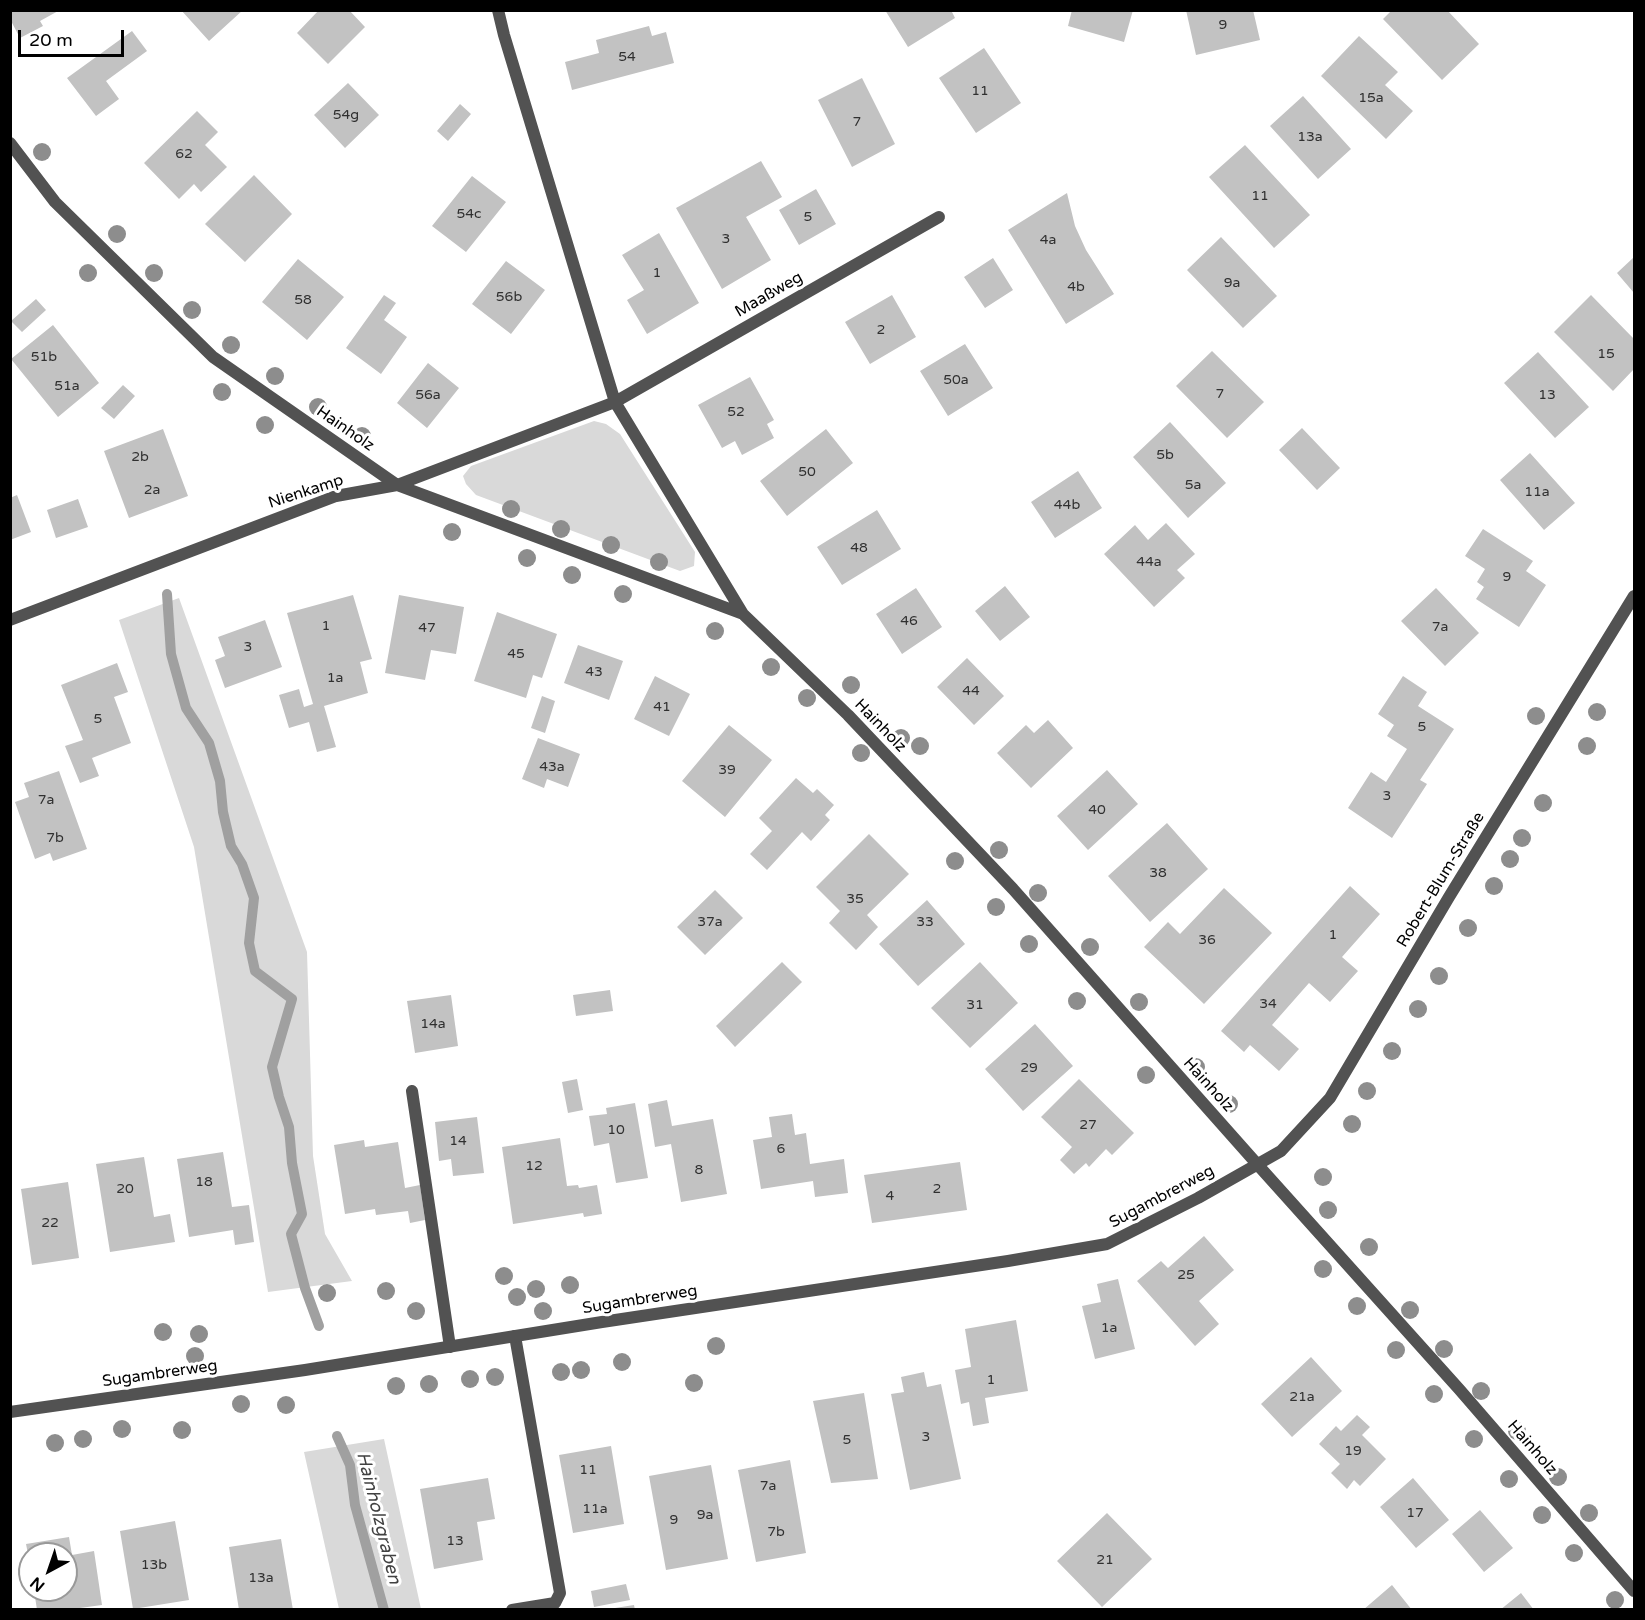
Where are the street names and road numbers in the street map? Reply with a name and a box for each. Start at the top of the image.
street label: Maaßweg [732,268,806,322]
street label: Hainholz [312,402,378,456]
street label: Nienkamp [266,471,346,513]
street label: Hainholz [850,696,910,756]
street label: Robert-Blum-Straße [1393,809,1489,951]
street label: Hainholz [1179,1054,1237,1116]
street label: Sugambrerweg [1106,1161,1218,1233]
street label: Sugambrerweg [581,1281,699,1319]
street label: Sugambrerweg [101,1356,219,1392]
street label: Hainholz [1503,1417,1561,1479]

